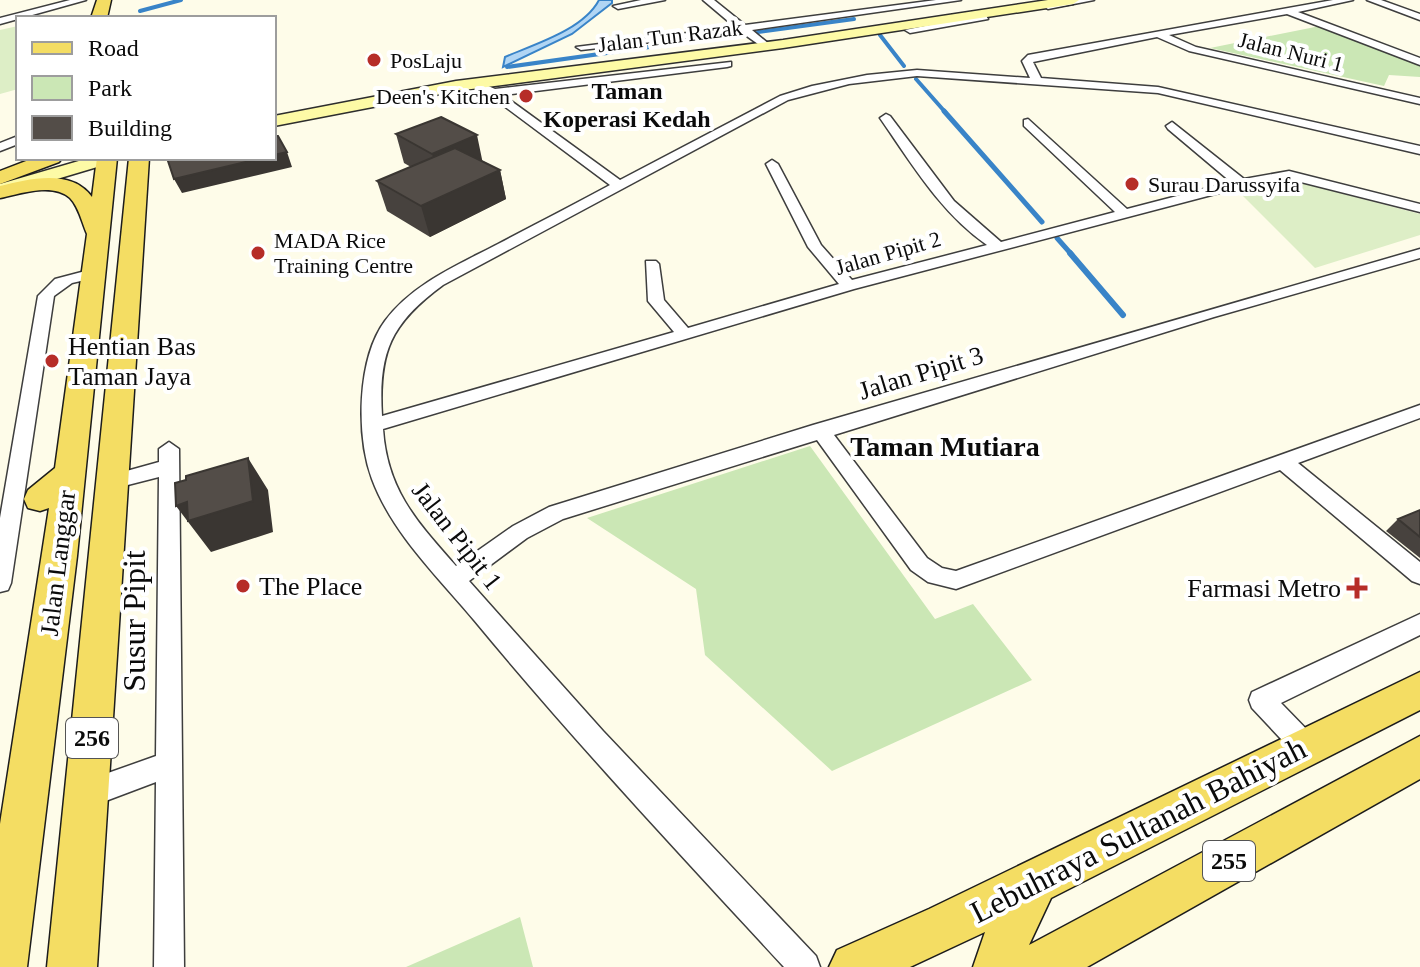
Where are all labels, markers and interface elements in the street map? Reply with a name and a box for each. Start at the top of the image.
street label: Jalan Tun Razak [596,15,744,57]
legend [16,16,276,160]
street label: Jalan Nuri 1 [1236,27,1346,77]
text: Road [88,35,139,61]
place label: PosLaju [390,48,462,73]
marker: PosLaju [365,51,383,69]
text: Park [88,75,132,101]
district label: Taman Koperasi Kedah [543,78,711,132]
place label: Deen's Kitchen [376,84,510,109]
marker: Deen's Kitchen [517,87,535,105]
text: Building [88,115,172,141]
place label: Surau Darussyifa [1148,172,1300,197]
marker: Surau Darussyifa [1123,175,1141,193]
street label: Jalan Pipit 2 [832,226,944,280]
place label: MADA Rice Training Centre [274,228,413,278]
marker: MADA Rice Training Centre [249,244,267,262]
place label: Hentian Bas Taman Jaya [68,332,196,391]
street label: Jalan Pipit 3 [855,340,987,406]
marker: Hentian Bas Taman Jaya [43,352,61,370]
district label: Taman Mutiara [850,431,1040,462]
street label: Jalan Pipit 1 [406,476,508,596]
street label: Jalan Langgar [35,488,81,637]
street label: Susur Pipit [116,550,152,692]
place label: The Place [259,572,362,601]
place label: Farmasi Metro [1187,574,1341,603]
marker: The Place [234,577,252,595]
marker: Farmasi Metro [1348,579,1366,597]
road number: 256 [66,718,118,758]
street label: Lebuhraya Sultanah Bahiyah [964,730,1312,930]
road number: 255 [1203,841,1255,881]

